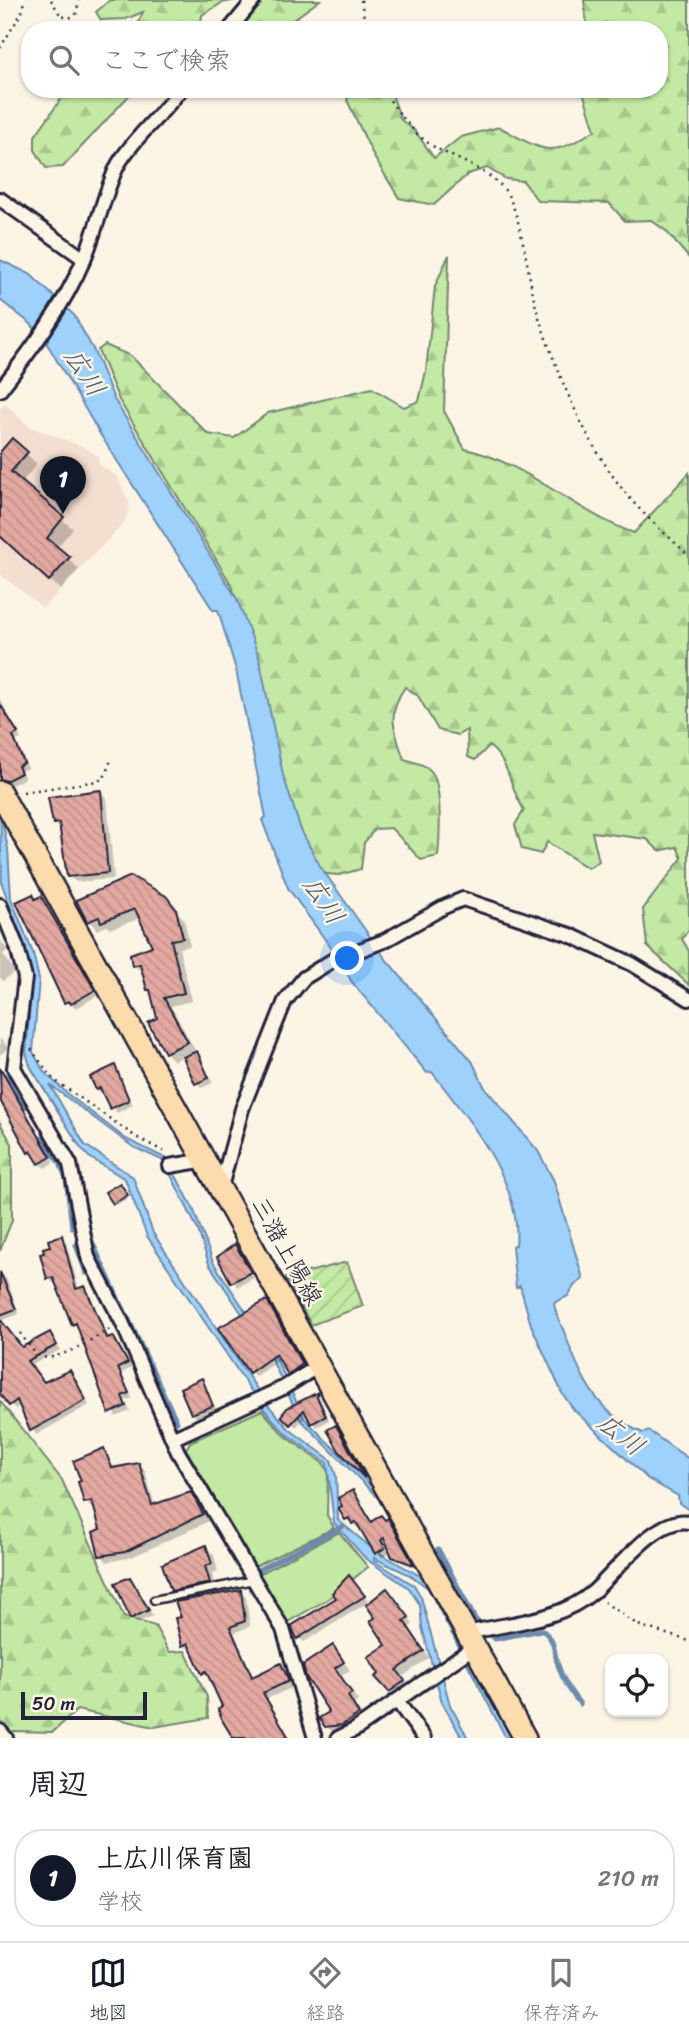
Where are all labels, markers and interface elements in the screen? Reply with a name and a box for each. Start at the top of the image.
search box [21,21,668,98]
text: ここで検索 [101,37,231,83]
icon: search [45,41,83,79]
water label: 広川 [52,338,118,406]
pin: 1 [40,456,86,514]
water label: 広川 [290,866,358,934]
your location [330,941,364,975]
street label: 三潴上陽線 [240,1188,334,1314]
water label: 広川 [586,1400,656,1468]
map controls [605,1654,668,1717]
button: locate [605,1654,668,1717]
text: 50 m [32,1687,75,1720]
scale bar [21,1689,147,1721]
text: 周辺 [28,1757,88,1811]
text: 上広川保育園 [97,1835,253,1881]
text: 1 [48,1858,58,1899]
text: 210 m [598,1858,659,1899]
text: 学校 [97,1881,143,1922]
tab: 地図 [89,1954,128,2029]
tab: 経路 [306,1954,345,2029]
tab: 保存済み [523,1954,600,2029]

